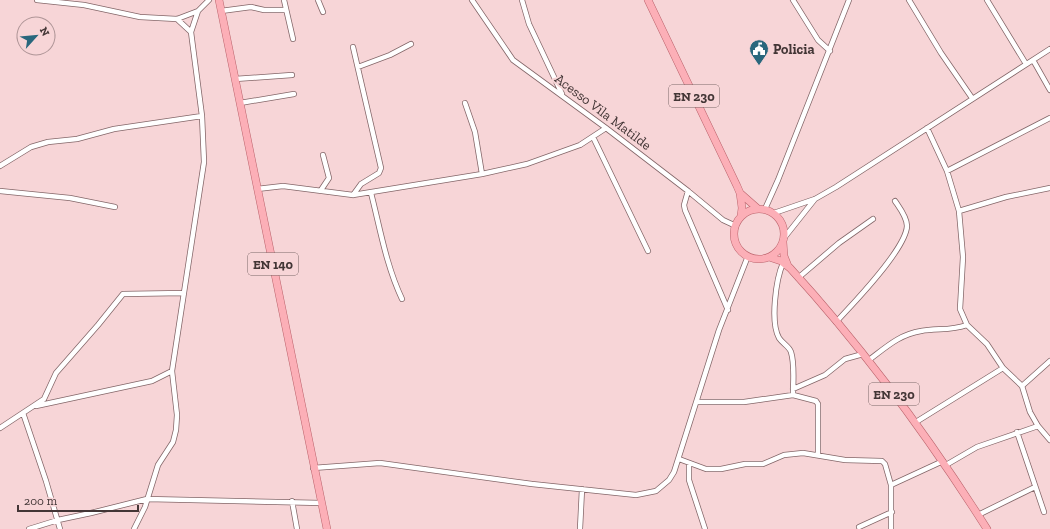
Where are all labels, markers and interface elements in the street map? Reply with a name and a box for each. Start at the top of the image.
north arrow [16,16,56,56]
text: N [37,25,52,39]
public building icon: Policia [748,38,770,66]
place label: Policia [773,41,814,58]
street label: Acesso Vila Matilde [551,70,655,154]
road number: EN 230 [669,85,719,107]
road number: EN 140 [248,253,298,275]
road number: EN 230 [869,383,919,405]
scale bar [18,487,138,513]
text: 200 m [24,494,58,508]

